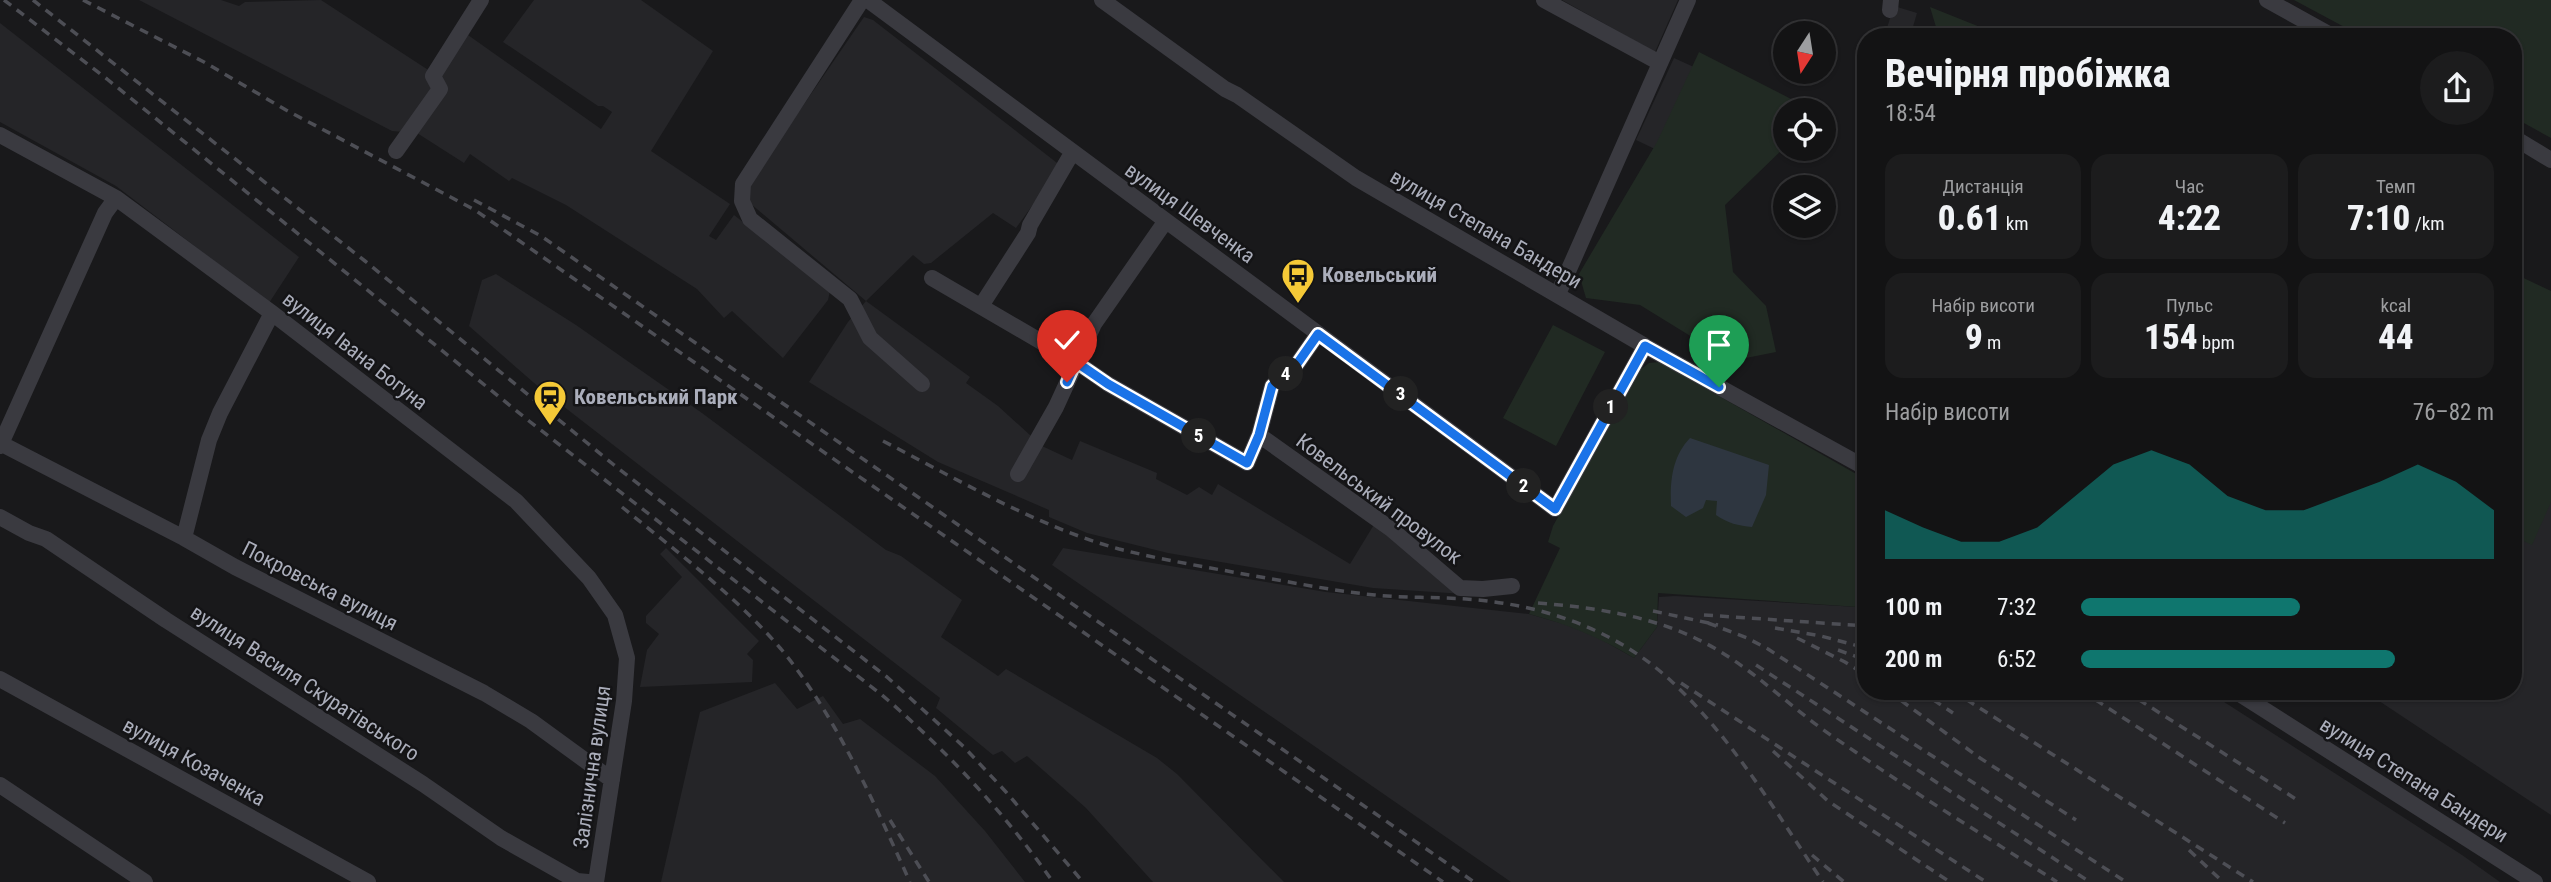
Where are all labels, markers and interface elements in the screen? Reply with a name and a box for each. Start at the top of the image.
north arrow [1773,21,1836,84]
map controls [1773,21,1836,238]
button: share [2420,51,2494,125]
text: Вечірня пробіжка [1885,52,2171,96]
button: locate [1773,98,1836,161]
text: 18:54 [1885,100,1936,127]
street label: вулиця Шевченка [1120,158,1260,268]
street label: вулиця Степана Бандери [1386,164,1586,294]
button: layers [1773,175,1836,238]
text: Дистанція [1943,175,2024,198]
text: Час [2175,175,2204,198]
text: Темп [2376,175,2416,198]
text: 0.61 [1938,198,2001,239]
text: 4:22 [2158,198,2221,239]
text: 7:10 [2347,198,2410,239]
text: km [2001,212,2029,235]
text: /km [2410,212,2445,235]
bus stop icon: Ковельський [1279,256,1317,305]
place label: Ковельський [1322,263,1437,287]
street label: вулиця Івана Богуна [278,287,432,415]
text: Набір висоти [1932,294,2035,317]
text: Пульс [2166,294,2213,317]
text: kcal [2381,294,2411,317]
pin [1037,310,1097,382]
pin [1689,315,1749,387]
text: 9 [1965,317,1983,358]
text: 154 [2144,317,2197,358]
text: 44 [2378,317,2414,358]
icon: check [1048,321,1086,359]
icon: arrive [1700,326,1738,364]
text: m [1983,331,2001,354]
text: bpm [2197,331,2235,354]
pin: 4 [1268,356,1304,392]
text: 4 [1281,362,1290,385]
pin: 3 [1384,376,1418,412]
station icon: Ковельський Парк [531,378,569,427]
text: 3 [1396,382,1405,405]
place label: Ковельський Парк [574,385,738,409]
pin: 1 [1594,390,1628,424]
text: 1 [1606,395,1615,418]
text: Набір висоти [1885,399,2010,426]
text: 76–82 m [2413,399,2494,426]
pin: 5 [1182,418,1216,453]
text: 5 [1194,424,1203,447]
street label: Ковельський провулок [1292,429,1466,569]
pin: 2 [1506,468,1542,504]
text: 2 [1519,474,1528,497]
street label: Покровська вулиця [238,536,402,636]
text: 100 m [1885,594,1942,621]
text: 7:32 [1997,594,2036,621]
street label: вулиця Василя Скуратівського [186,600,424,766]
text: 200 m [1885,646,1942,673]
text: 6:52 [1997,646,2036,673]
street label: Залізнична вулиця [569,684,615,850]
street label: вулиця Степана Бандери [2316,712,2512,848]
street label: вулиця Козаченка [119,713,269,811]

